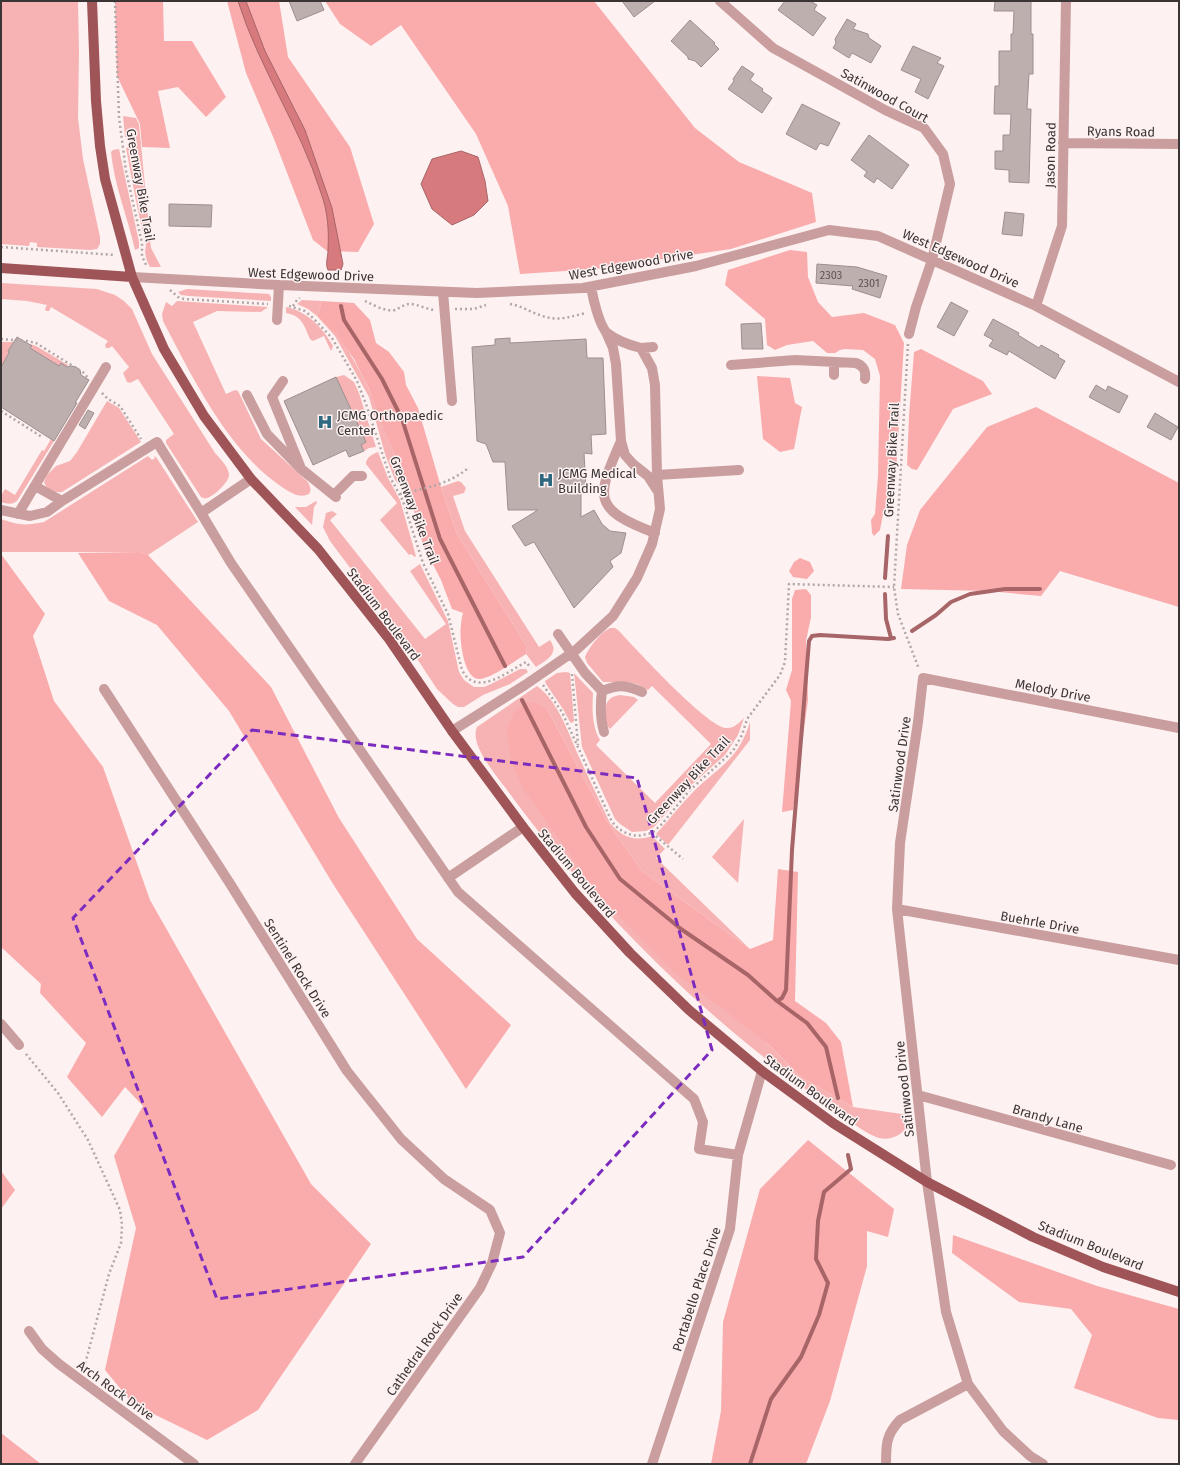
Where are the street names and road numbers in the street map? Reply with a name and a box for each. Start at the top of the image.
street label: Satinwood Court [838,65,931,126]
street label: Jason Road [1042,122,1059,188]
street label: Ryans Road [1087,123,1155,140]
street label: Greenway Bike Trail [123,127,158,243]
street label: West Edgewood Drive [900,226,1022,291]
street label: West Edgewood Drive [568,246,695,283]
street label: West Edgewood Drive [248,265,374,284]
street label: Greenway Bike Trail [881,402,902,518]
street label: Greenway Bike Trail [387,454,442,567]
street label: Stadium Boulevard [344,565,423,663]
street label: Melody Drive [1014,676,1092,705]
street label: Satinwood Drive [885,715,914,813]
street label: Greenway Bike Trail [644,733,733,827]
street label: Stadium Boulevard [535,826,618,921]
street label: Buehrle Drive [999,908,1081,937]
street label: Sentinel Rock Drive [261,916,334,1021]
street label: Satinwood Drive [892,1040,917,1138]
street label: Stadium Boulevard [761,1051,860,1129]
street label: Brandy Lane [1011,1101,1085,1136]
street label: Stadium Boulevard [1036,1218,1145,1273]
street label: Portabello Place Drive [669,1225,724,1353]
street label: Cathedral Rock Drive [383,1290,466,1399]
street label: Arch Rock Drive [74,1357,157,1423]

